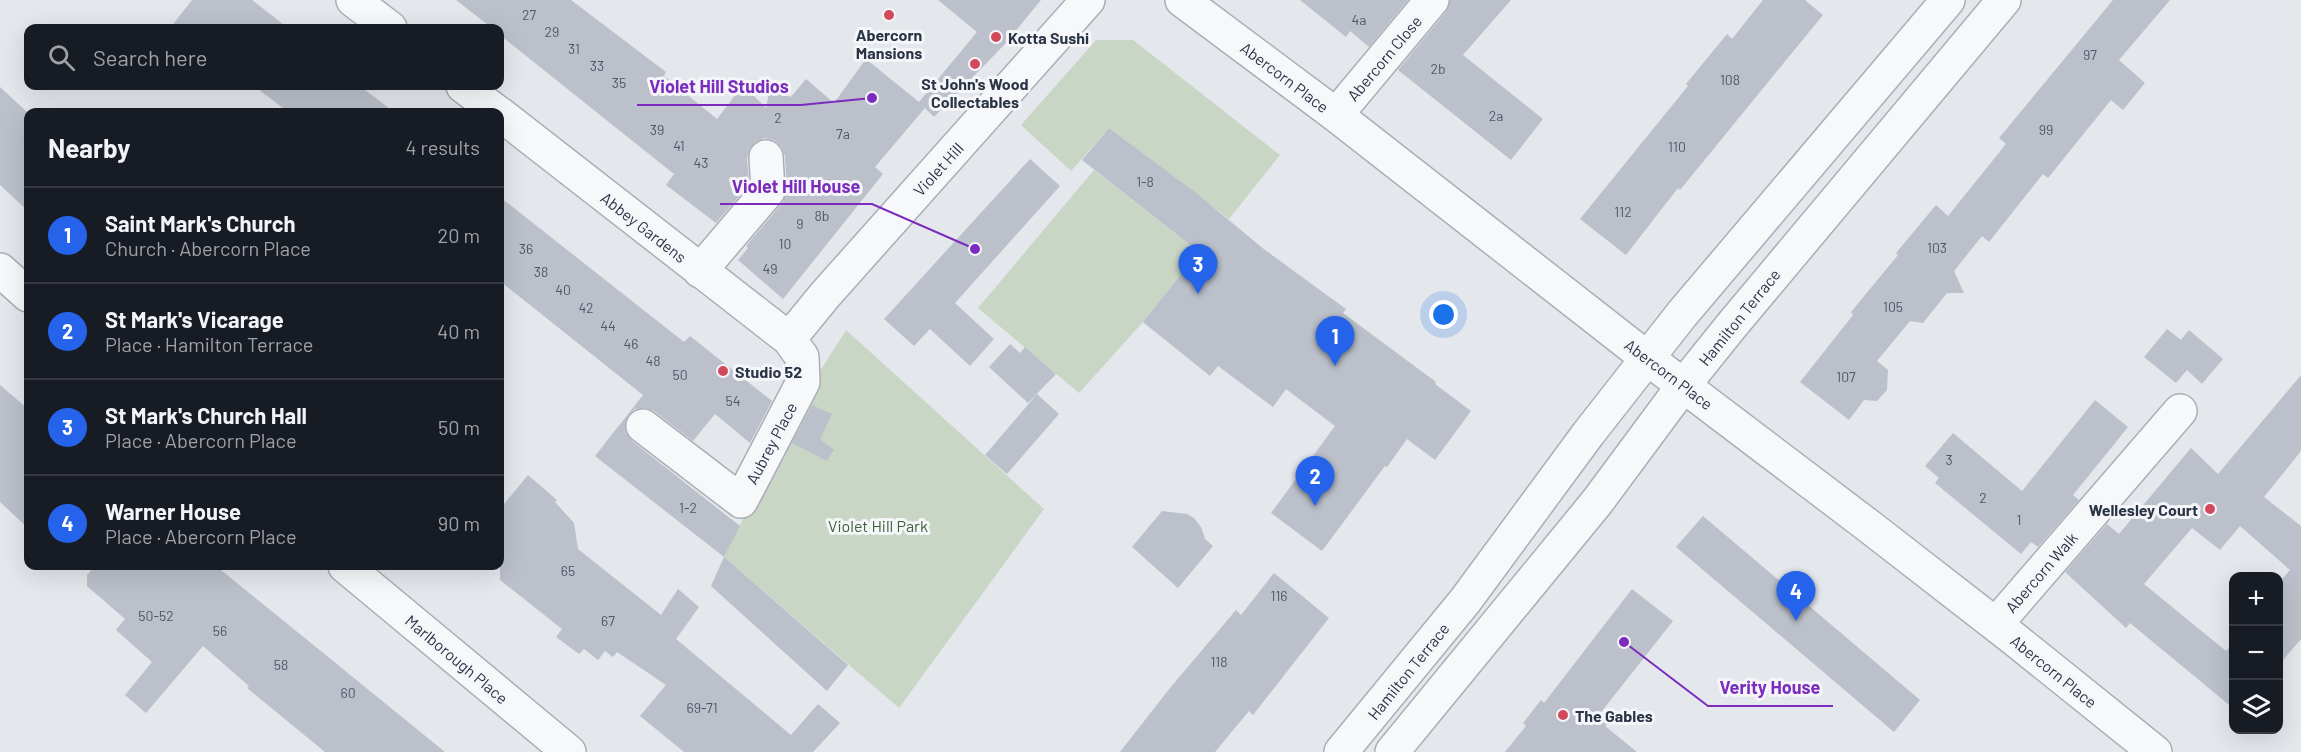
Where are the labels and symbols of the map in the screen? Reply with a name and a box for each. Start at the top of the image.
house number: 27 [522,6,536,23]
marker: Abercorn Mansions [882,8,896,22]
street label: Abercorn Close [1343,11,1425,105]
house number: 4a [1352,11,1366,28]
house number: 29 [545,23,559,40]
place label: Abercorn Mansions [856,25,922,62]
place label: Kotta Sushi [1008,28,1089,47]
marker: Kotta Sushi [989,30,1003,44]
street label: Abercorn Place [1237,38,1333,116]
house number: 31 [568,40,580,57]
house number: 97 [2083,46,2097,63]
house number: 33 [590,57,604,74]
marker: St John's Wood Collectables [968,57,982,71]
house number: 2b [1430,60,1446,77]
callout: Violet Hill Studios [637,69,801,105]
house number: 108 [1720,71,1740,88]
house number: 35 [612,74,626,91]
place label: St John's Wood Collectables [921,74,1029,111]
text: Violet Hill Studios [649,75,789,97]
house number: 2a [1489,107,1503,124]
house number: 2 [774,109,782,126]
house number: 39 [650,121,664,138]
house number: 99 [2039,121,2053,138]
house number: 7a [836,125,850,142]
house number: 41 [673,137,685,154]
street label: Violet Hill [909,138,967,200]
house number: 110 [1668,138,1686,155]
house number: 43 [694,154,708,171]
callout: Violet Hill House [720,168,872,204]
house number: 1-8 [1136,173,1154,190]
text: Violet Hill House [732,175,860,197]
street label: Abbey Gardens [598,188,690,266]
house number: 112 [1614,203,1632,220]
house number: 8b [815,207,829,224]
house number: 9 [796,215,804,232]
house number: 10 [779,235,791,252]
house number: 103 [1927,239,1947,256]
house number: 36 [519,240,533,257]
pin: 3 [1178,244,1218,294]
house number: 49 [762,260,778,277]
house number: 38 [534,263,548,280]
street label: Hamilton Terrace [1694,265,1784,369]
house number: 40 [555,281,571,298]
house number: 105 [1883,298,1903,315]
house number: 42 [578,299,594,316]
your location [1429,300,1458,329]
pin: 1 [1316,316,1354,366]
house number: 44 [600,317,616,334]
house number: 46 [624,335,638,352]
street label: Abercorn Place [1621,335,1717,413]
house number: 48 [645,352,661,369]
place label: Studio 52 [735,362,802,381]
marker: Studio 52 [716,364,730,378]
house number: 50 [672,366,688,383]
house number: 107 [1836,368,1856,385]
house number: 54 [726,392,740,409]
street label: Aubrey Place [742,399,800,487]
house number: 3 [1945,451,1953,468]
pin: 2 [1296,456,1334,506]
house number: 2 [1979,489,1987,506]
house number: 1-2 [679,499,697,516]
place label: Wellesley Court [2089,500,2198,519]
marker: Wellesley Court [2203,502,2217,516]
house number: 1 [2017,511,2021,528]
park label: Violet Hill Park [828,516,928,535]
street label: Abercorn Walk [2001,528,2081,616]
house number: 65 [561,562,575,579]
pin: 4 [1776,572,1816,621]
house number: 116 [1270,587,1288,604]
house number: 50-52 [138,607,174,624]
street label: Marlborough Place [402,611,512,707]
house number: 67 [601,612,615,629]
street label: Hamilton Terrace [1363,619,1453,723]
house number: 56 [213,622,227,639]
street label: Abercorn Place [2007,630,2101,712]
house number: 118 [1210,653,1228,670]
house number: 58 [274,656,288,673]
callout: Verity House [1708,670,1833,706]
text: Verity House [1720,676,1821,698]
house number: 60 [340,684,356,701]
house number: 69-71 [686,699,718,716]
place label: The Gables [1575,706,1653,725]
marker: The Gables [1556,708,1570,722]

